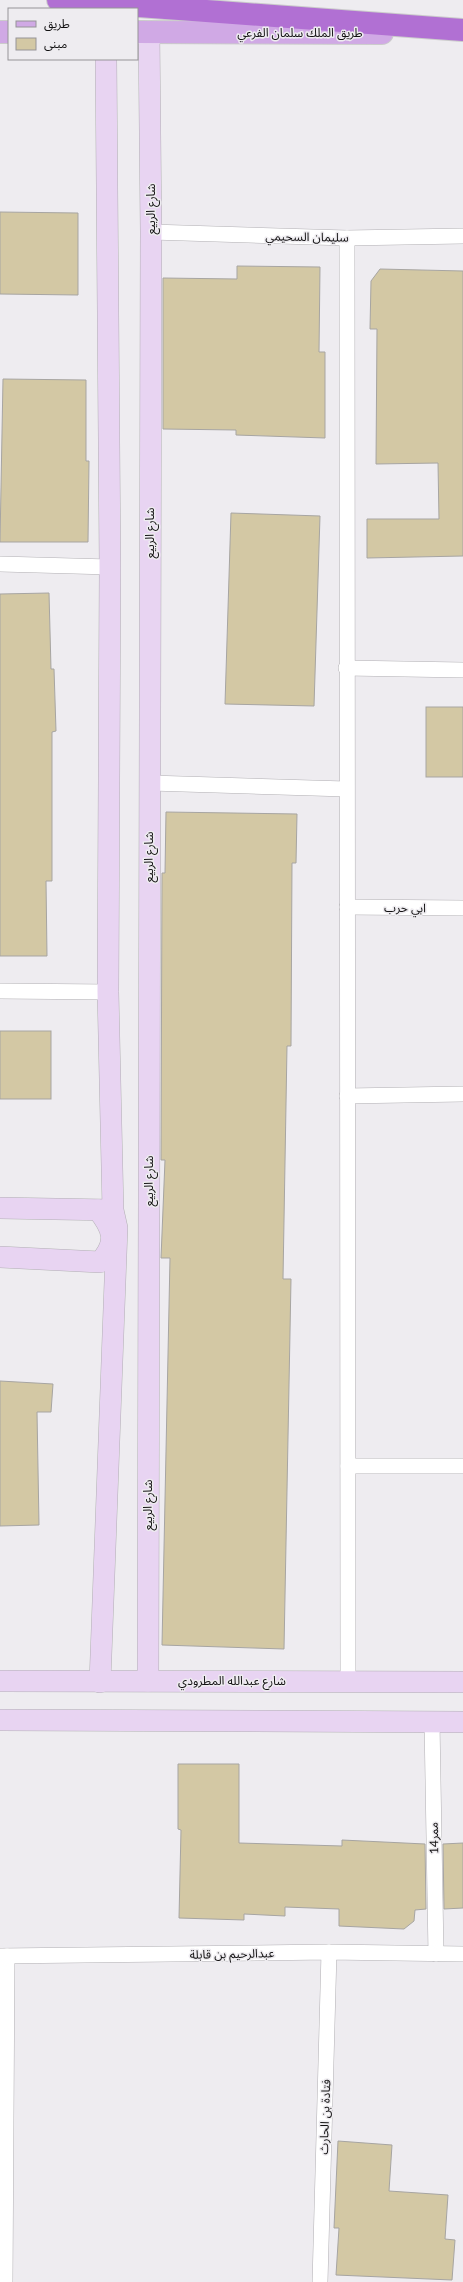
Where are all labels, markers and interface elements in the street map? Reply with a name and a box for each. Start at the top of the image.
legend [8,8,138,60]
text: طريق [44,16,70,32]
street label: طريق الملك سلمان الفرعي [237,25,363,43]
text: مبنى [44,36,67,51]
street label: شارع الربيع [143,184,160,234]
street label: سليمان السحيمي [265,228,349,248]
street label: شارع الربيع [142,508,159,558]
street label: شارع الربيع [141,832,158,882]
street label: ابي حرب [384,900,426,918]
street label: شارع الربيع [141,1156,158,1206]
street label: شارع الربيع [140,1480,157,1530]
street label: شارع عبدالله المطرودي [178,1673,286,1691]
street label: ممر14 [426,1822,441,1854]
street label: عبدالرحيم بن قابلة [189,1945,275,1964]
street label: فتادة بن الحارث [316,2079,333,2155]

